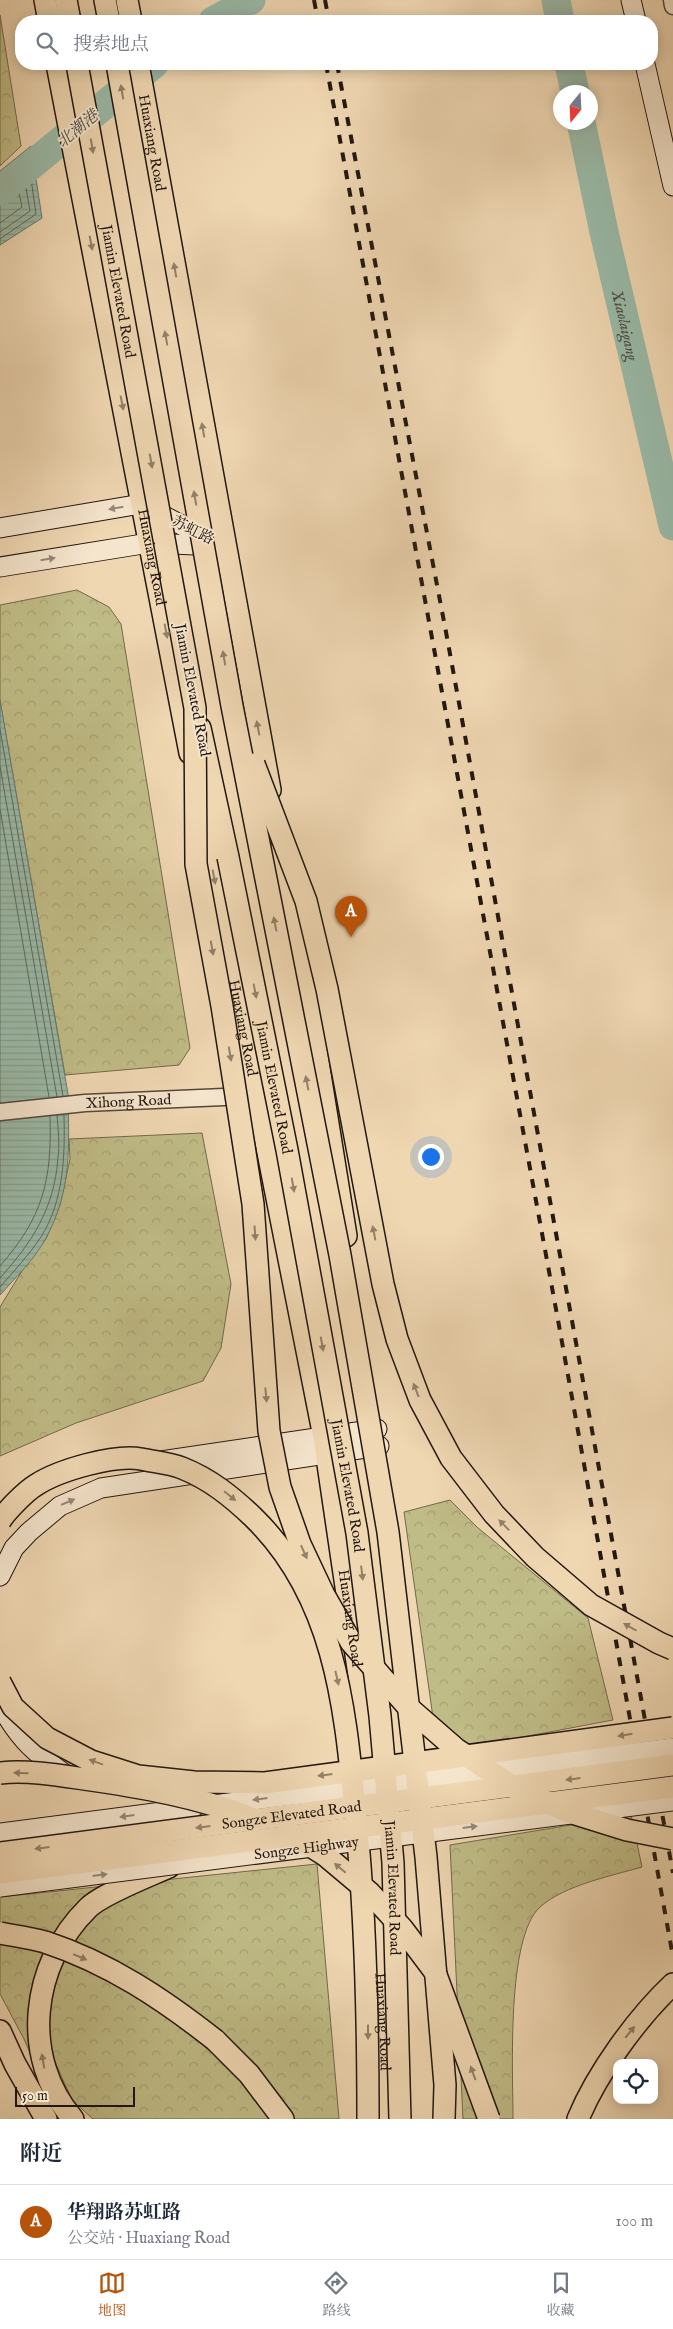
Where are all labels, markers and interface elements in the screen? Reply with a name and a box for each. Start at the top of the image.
search box [15,15,658,70]
icon: search [33,29,61,57]
text: 搜索地点 [73,33,149,57]
one-way arrow [118,84,126,99]
north arrow [553,85,598,130]
street label: Huaxiang Road [134,93,170,194]
water label: 北潮港 [53,105,105,153]
one-way arrow [89,138,97,154]
street label: Jiamin Elevated Road [96,221,140,360]
one-way arrow [87,236,95,252]
one-way arrow [170,261,178,277]
water label: Xiaolaigang [606,287,642,364]
one-way arrow [162,329,170,345]
one-way arrow [118,395,126,410]
one-way arrow [198,421,206,437]
one-way arrow [147,453,155,469]
one-way arrow [191,489,199,505]
one-way arrow [109,504,124,512]
street label: Huaxiang Road [133,507,170,608]
street label: 苏虹路 [168,512,217,549]
one-way arrow [41,555,57,563]
street label: Jiamin Elevated Road [170,620,215,759]
one-way arrow [163,624,171,640]
one-way arrow [219,649,227,665]
one-way arrow [254,720,262,736]
one-way arrow [210,869,218,885]
pin: A [335,896,367,937]
one-way arrow [271,915,279,931]
one-way arrow [208,940,216,956]
street label: Huaxiang Road [224,978,262,1079]
one-way arrow [251,983,259,999]
street label: Jiamin Elevated Road [251,1017,297,1157]
one-way arrow [226,1047,234,1063]
one-way arrow [302,1075,310,1091]
street label: Xihong Road [85,1090,173,1113]
your location [418,1144,444,1170]
one-way arrow [289,1177,297,1192]
one-way arrow [251,1225,259,1241]
one-way arrow [369,1225,377,1241]
one-way arrow [319,1337,327,1353]
one-way arrow [412,1382,419,1397]
one-way arrow [262,1387,270,1403]
street label: Jiamin Elevated Road [326,1416,368,1554]
one-way arrow [223,1491,237,1501]
one-way arrow [61,1498,75,1506]
one-way arrow [498,1519,510,1531]
one-way arrow [300,1544,308,1559]
one-way arrow [358,1566,366,1582]
street label: Huaxiang Road [334,1568,367,1669]
one-way arrow [622,1623,637,1631]
one-way arrow [333,1671,341,1686]
one-way arrow [616,1732,632,1740]
one-way arrow [88,1758,103,1765]
one-way arrow [13,1769,29,1777]
one-way arrow [317,1771,333,1779]
one-way arrow [564,1775,580,1783]
one-way arrow [252,1795,268,1803]
street label: Songze Elevated Road [221,1797,364,1834]
one-way arrow [119,1812,135,1820]
street label: Jiamin Elevated Road [379,1818,405,1957]
one-way arrow [195,1823,211,1831]
one-way arrow [462,1823,478,1831]
street label: Songze Highway [253,1832,361,1864]
one-way arrow [34,1844,50,1852]
one-way arrow [333,1862,346,1873]
one-way arrow [93,1871,109,1879]
one-way arrow [73,1953,87,1961]
street label: Huaxiang Road [370,1972,395,2072]
one-way arrow [364,2024,372,2040]
one-way arrow [625,2026,636,2039]
one-way arrow [39,2052,47,2068]
map controls [613,2059,658,2104]
button: locate [613,2059,658,2104]
one-way arrow [469,2065,477,2080]
scale bar [15,2084,135,2107]
text: 50 m [22,2087,48,2105]
text: 附近 [20,2141,62,2168]
text: 华翔路苏虹路 [67,2201,181,2225]
text: A [31,2212,41,2232]
text: 100 m [616,2212,653,2232]
text: 公交站 · Huaxiang Road [67,2229,230,2249]
tab: 地图 [98,2269,126,2320]
tab: 路线 [322,2269,350,2320]
tab: 收藏 [547,2269,575,2320]

